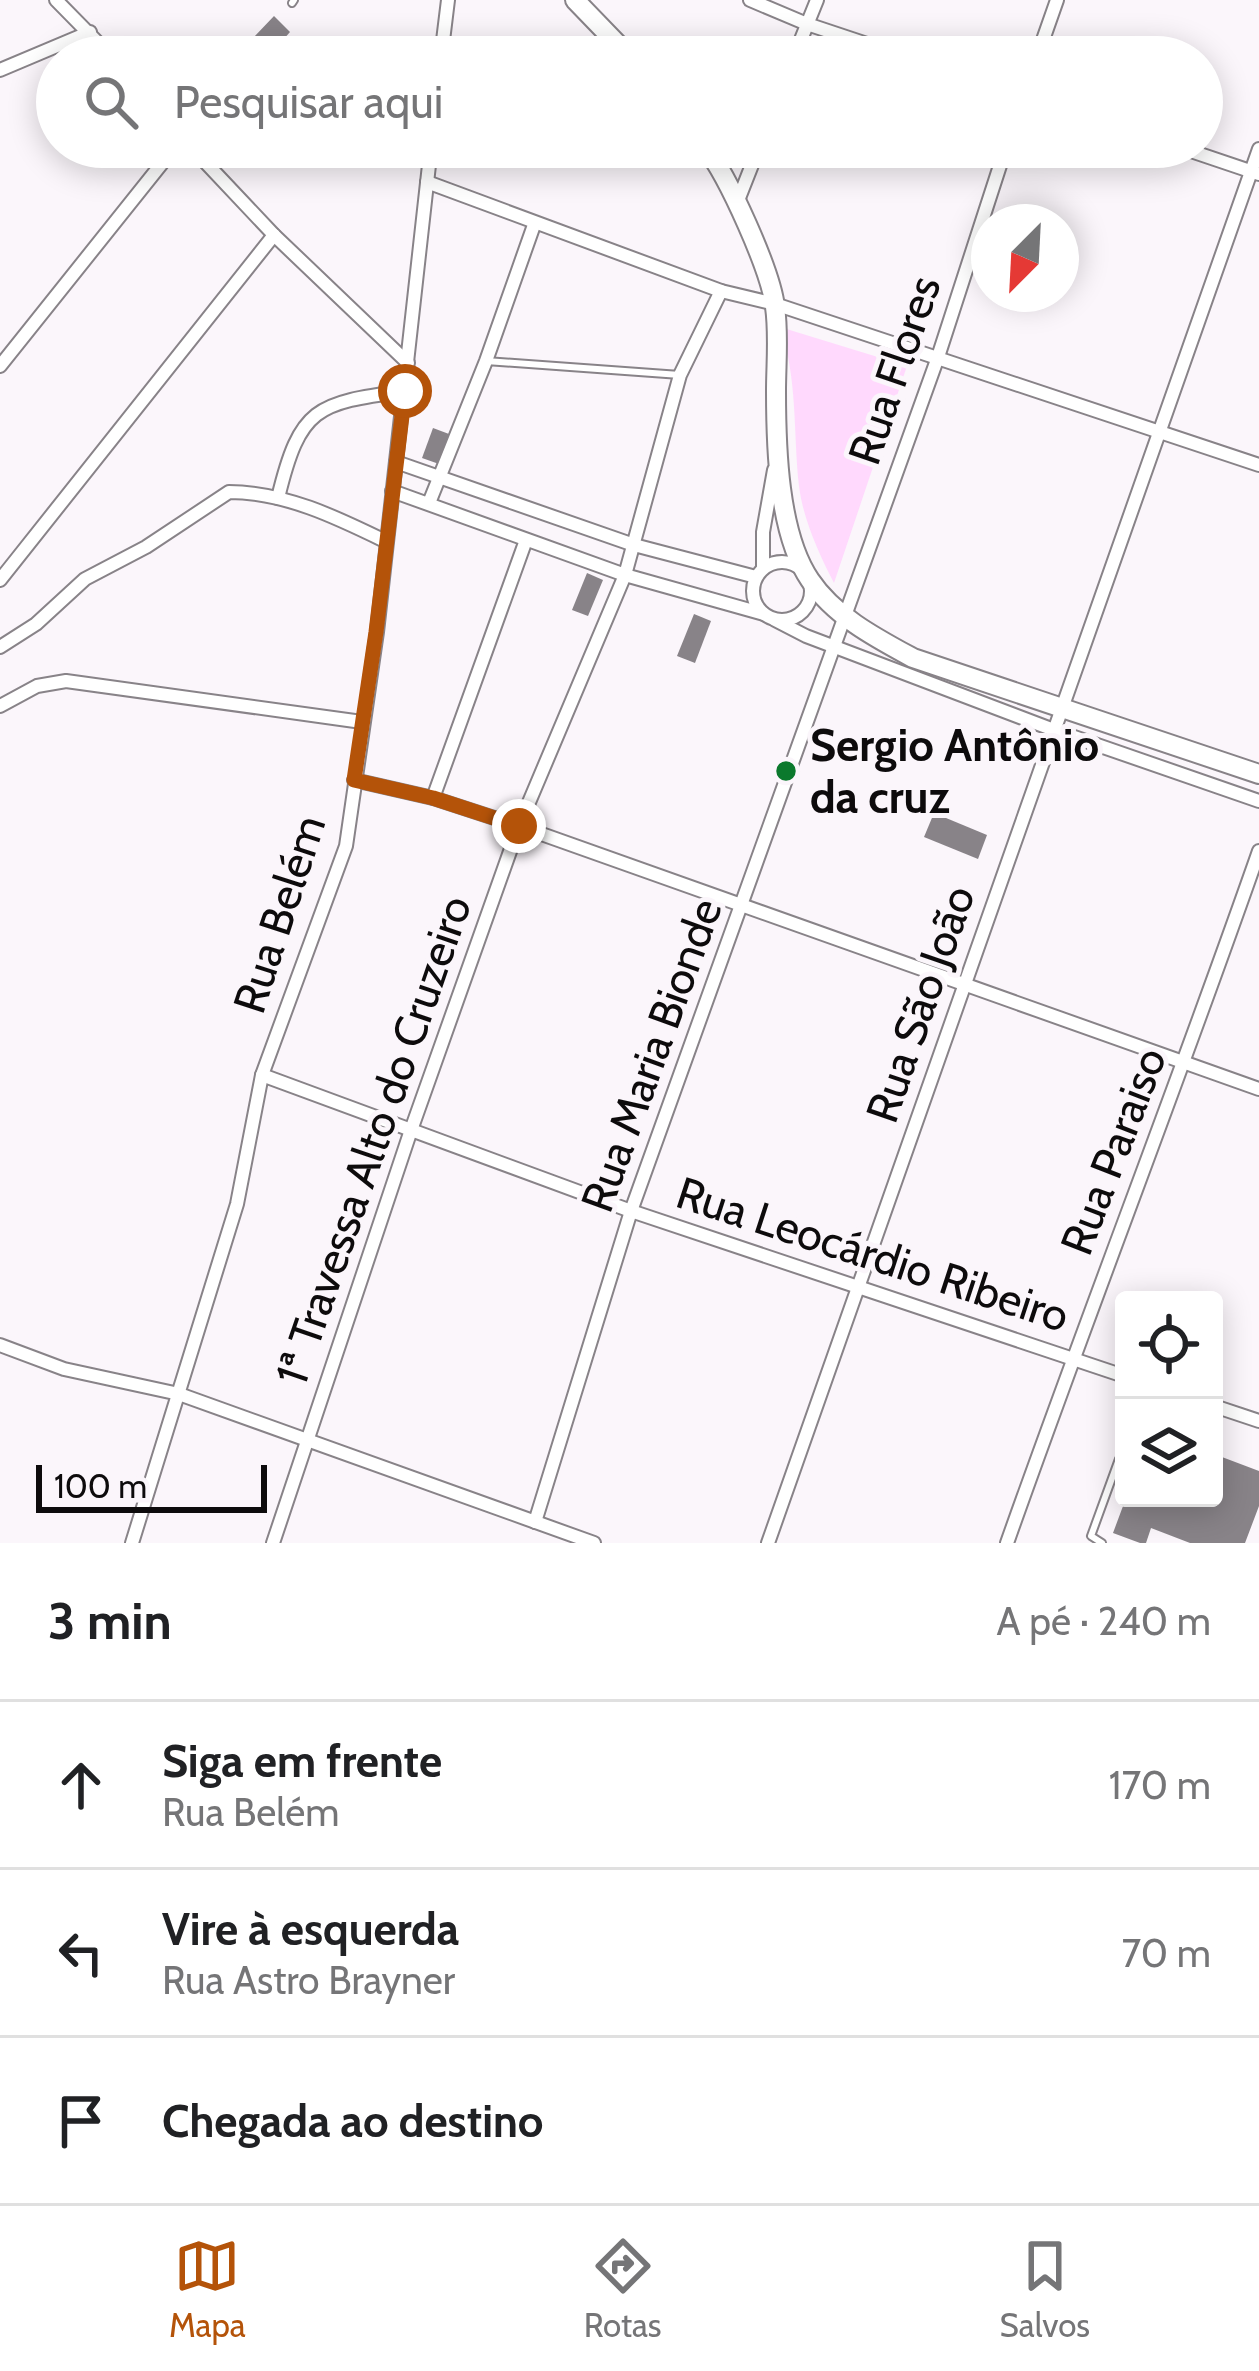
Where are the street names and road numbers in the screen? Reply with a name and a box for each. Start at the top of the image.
street label: Rua Flores [837,269,951,471]
street label: Rua Belém [222,808,336,1020]
street label: Rua São João [854,879,986,1129]
street label: 1ª Travessa Alto do Cruzeiro [264,889,482,1391]
street label: Rua Maria Bionde [569,891,733,1219]
street label: Rua Paraiso [1049,1040,1177,1262]
street label: Rua Leocárdio Ribeiro [670,1165,1076,1343]

